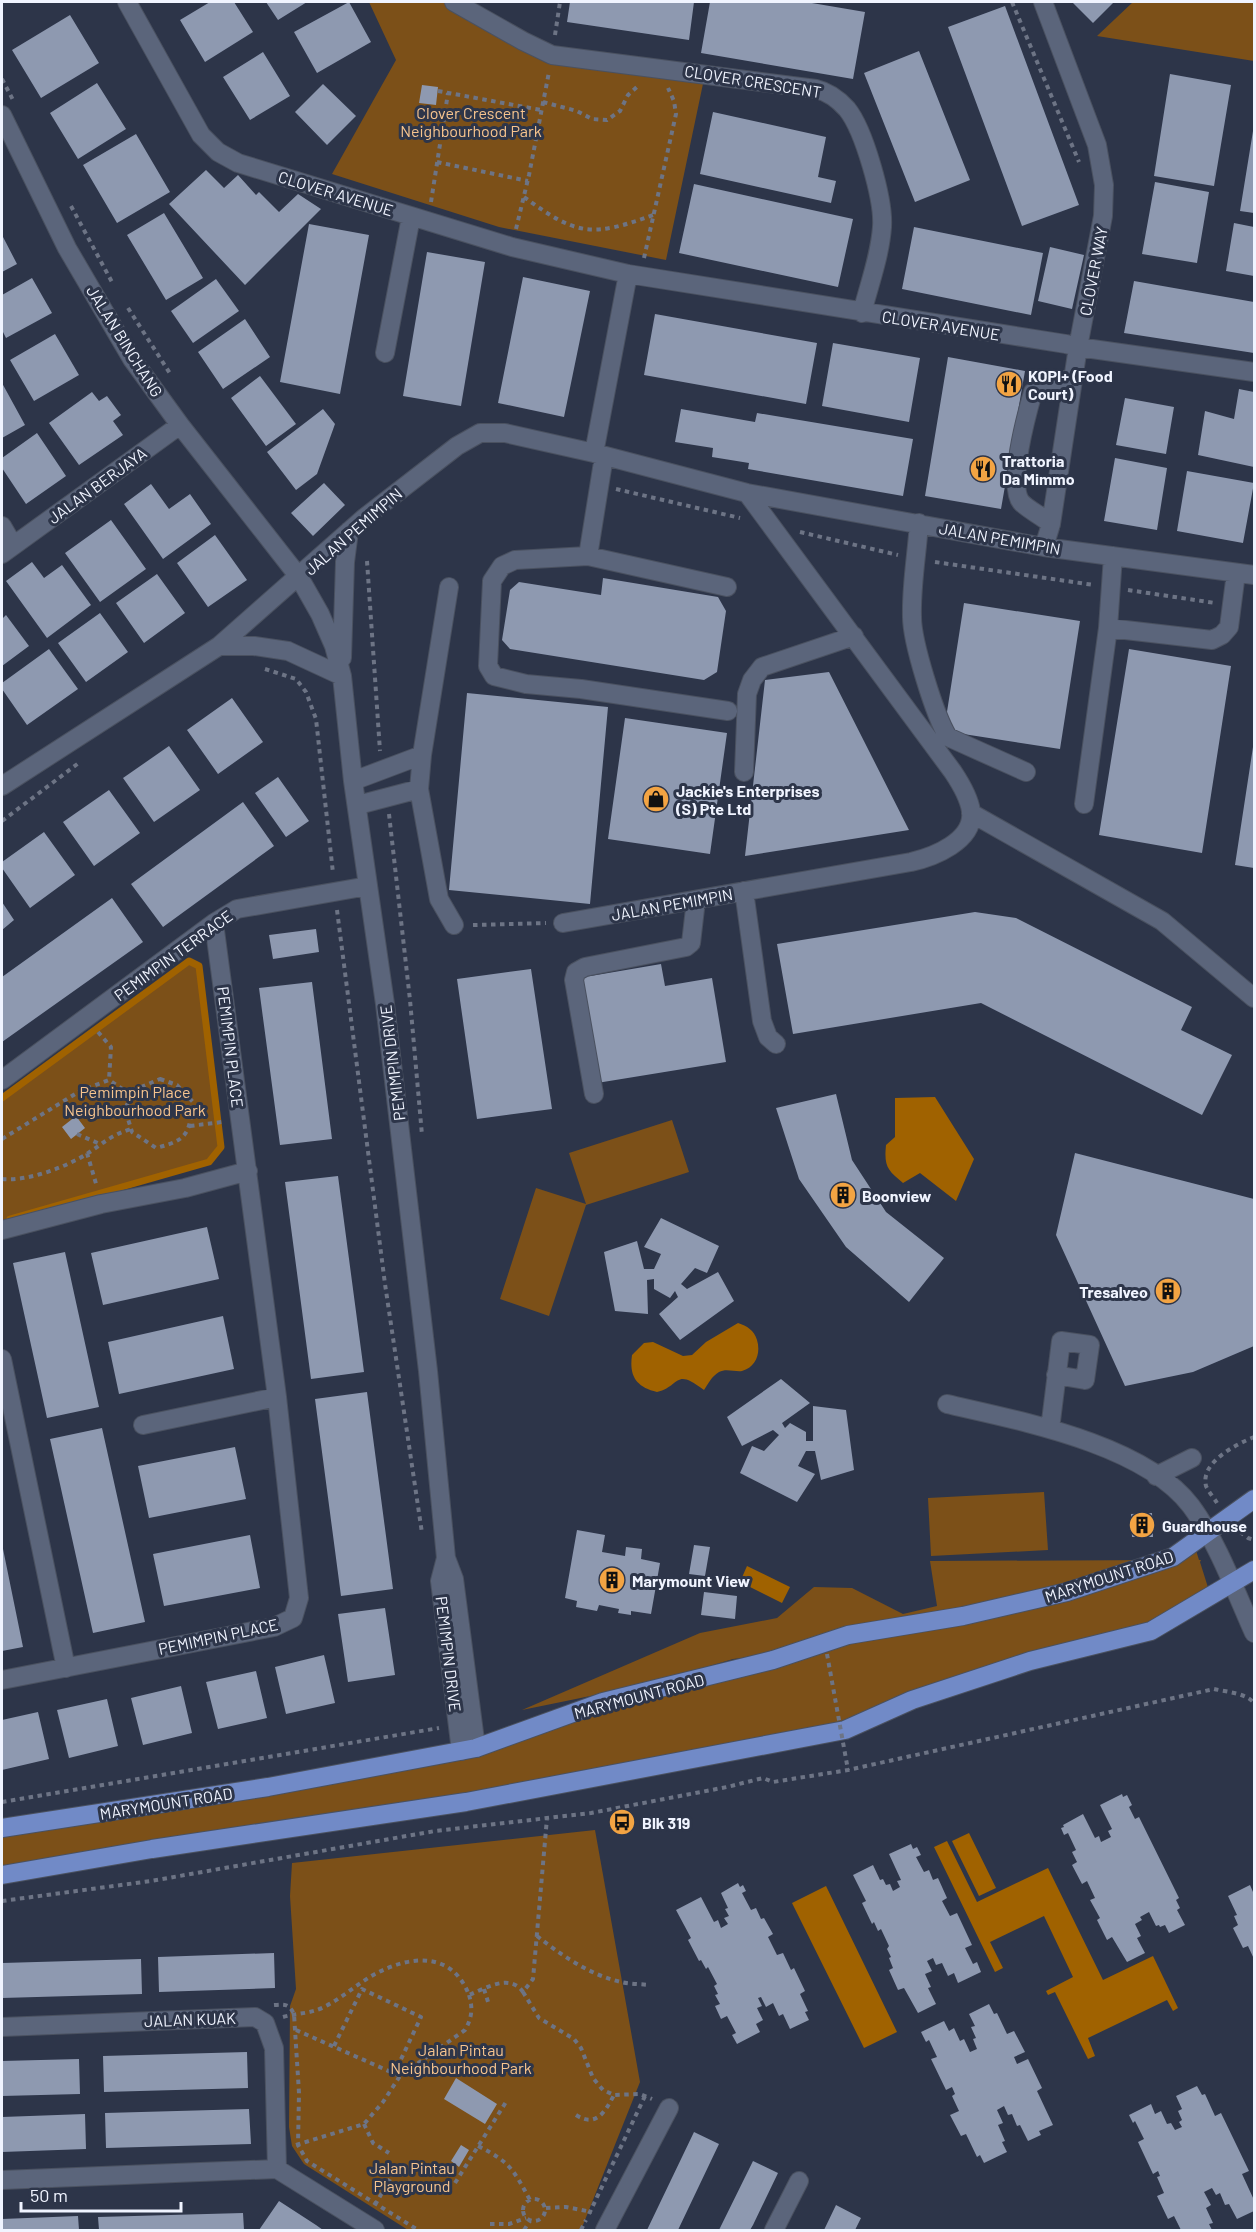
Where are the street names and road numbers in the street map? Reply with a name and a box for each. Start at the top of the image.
street label: CLOVER CRESCENT [683,61,823,101]
street label: CLOVER AVENUE [276,166,396,220]
street label: CLOVER WAY [1075,225,1111,317]
street label: JALAN BINCHANG [83,282,167,400]
street label: CLOVER AVENUE [881,306,1001,344]
street label: JALAN BERJAYA [44,443,150,527]
street label: JALAN PEMIMPIN [300,484,406,578]
street label: JALAN PEMIMPIN [938,518,1062,558]
street label: JALAN PEMIMPIN [610,884,734,924]
street label: PEMIMPIN TERRACE [110,906,236,1004]
street label: PEMIMPIN PLACE [214,985,248,1109]
street label: PEMIMPIN DRIVE [375,1004,409,1122]
street label: MARYMOUNT ROAD [1042,1546,1176,1606]
street label: PEMIMPIN DRIVE [432,1595,466,1713]
street label: PEMIMPIN PLACE [156,1614,280,1658]
street label: MARYMOUNT ROAD [572,1669,706,1723]
street label: MARYMOUNT ROAD [98,1783,234,1823]
street label: JALAN KUAK [144,2008,236,2030]

